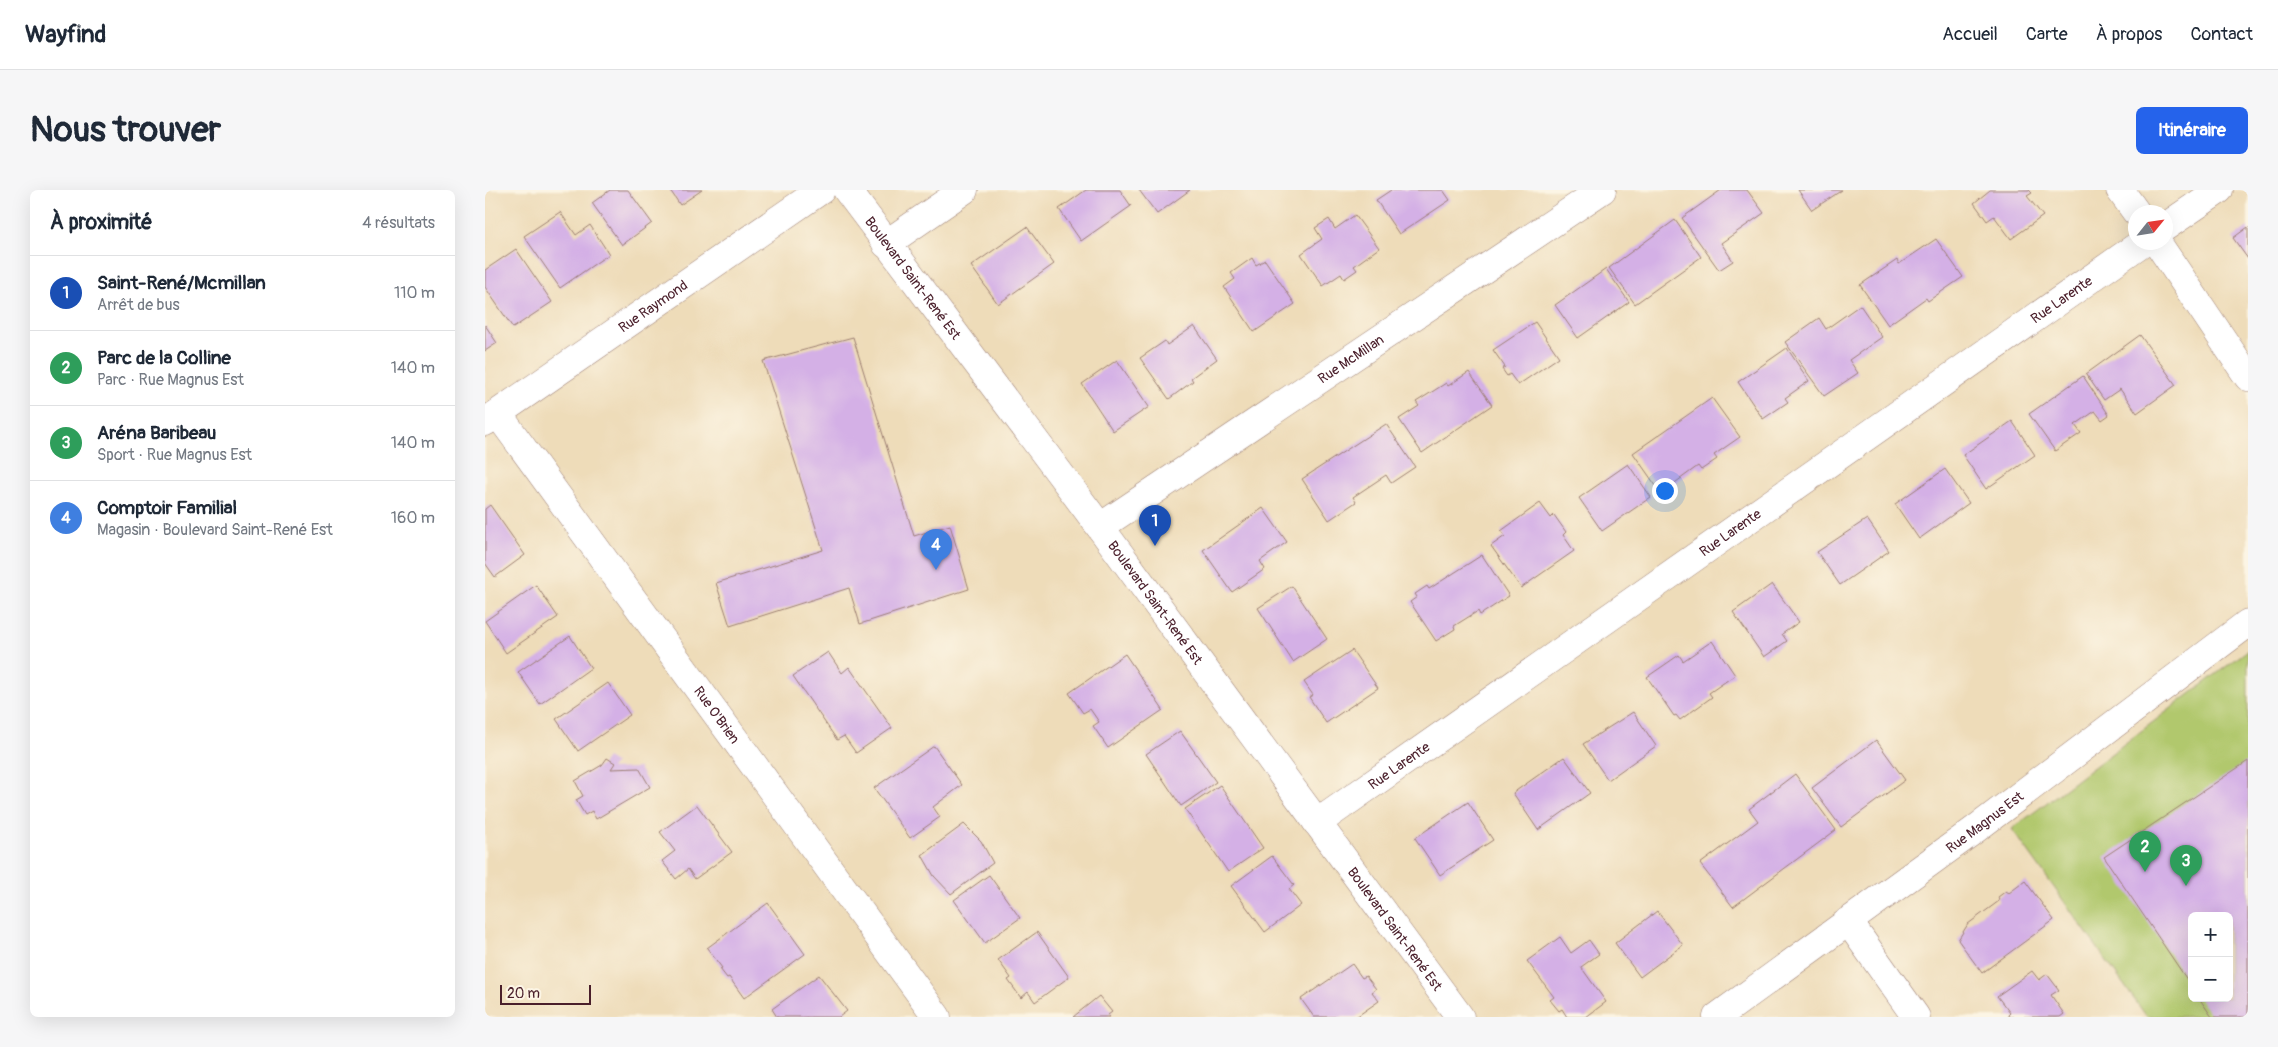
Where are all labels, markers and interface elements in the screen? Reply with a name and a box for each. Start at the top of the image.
text: Wayfind [25,20,106,49]
text: Accueil [1942,23,1998,46]
text: Carte [2026,23,2068,46]
text: À propos [2096,23,2162,46]
text: Contact [2190,23,2253,46]
button: Itinéraire [2136,107,2248,154]
text: Nous trouver [30,108,221,152]
north arrow [2128,205,2173,250]
text: À proximité [50,209,153,236]
text: 4 résultats [362,213,435,233]
street label: Boulevard Saint-René Est [861,213,965,343]
text: Saint-René/Mcmillan [97,271,266,295]
street label: Rue Larente [2027,272,2095,327]
street label: Rue Raymond [615,276,691,336]
text: 1 [63,283,69,303]
text: 110 m [394,283,435,303]
text: Arrêt de bus [97,295,180,315]
street label: Rue McMillan [1315,331,1387,387]
text: Parc de la Colline [97,346,231,370]
text: 2 [62,358,70,378]
text: 140 m [391,358,435,378]
text: Parc · Rue Magnus Est [97,370,244,390]
text: Aréna Baribeau [97,421,216,445]
text: 3 [62,433,70,453]
text: 140 m [391,433,435,453]
text: Sport · Rue Magnus Est [97,445,252,465]
your location [1652,478,1678,504]
text: Comptoir Familial [97,496,237,520]
pin: 1 [1139,505,1171,546]
street label: Rue Larente [1696,505,1764,560]
text: 4 [61,508,71,528]
text: 160 m [391,508,435,528]
text: Magasin · Boulevard Saint-René Est [97,520,333,540]
pin: 4 [920,529,952,570]
street label: Boulevard Saint-René Est [1104,537,1207,668]
street label: Rue O'Brien [690,683,744,747]
street label: Rue Larente [1365,738,1433,793]
street label: Rue Magnus Est [1942,787,2027,856]
pin: 2 [2129,831,2161,872]
pin: 3 [2170,845,2202,886]
street label: Boulevard Saint-René Est [1344,864,1446,994]
map controls [2188,912,2233,1002]
button: + [2188,912,2233,957]
button: − [2188,957,2233,1002]
scale bar [500,982,591,1005]
text: 20 m [507,985,540,1002]

